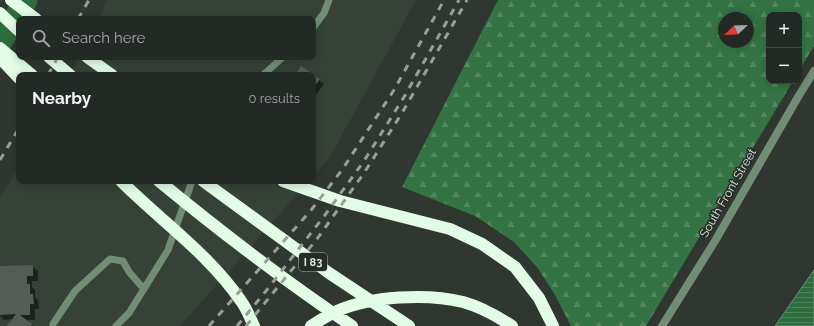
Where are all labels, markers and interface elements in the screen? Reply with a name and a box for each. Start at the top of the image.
north arrow [718,12,754,48]
map controls [766,12,802,84]
button: + [766,12,802,48]
search box [16,16,316,60]
icon: search [30,27,52,49]
text: Search here [62,29,145,47]
button: − [766,48,802,84]
text: Nearby [32,88,91,108]
text: 0 results [249,91,300,106]
street label: South Front Street [697,146,759,240]
road number: I 83 [299,253,327,271]

